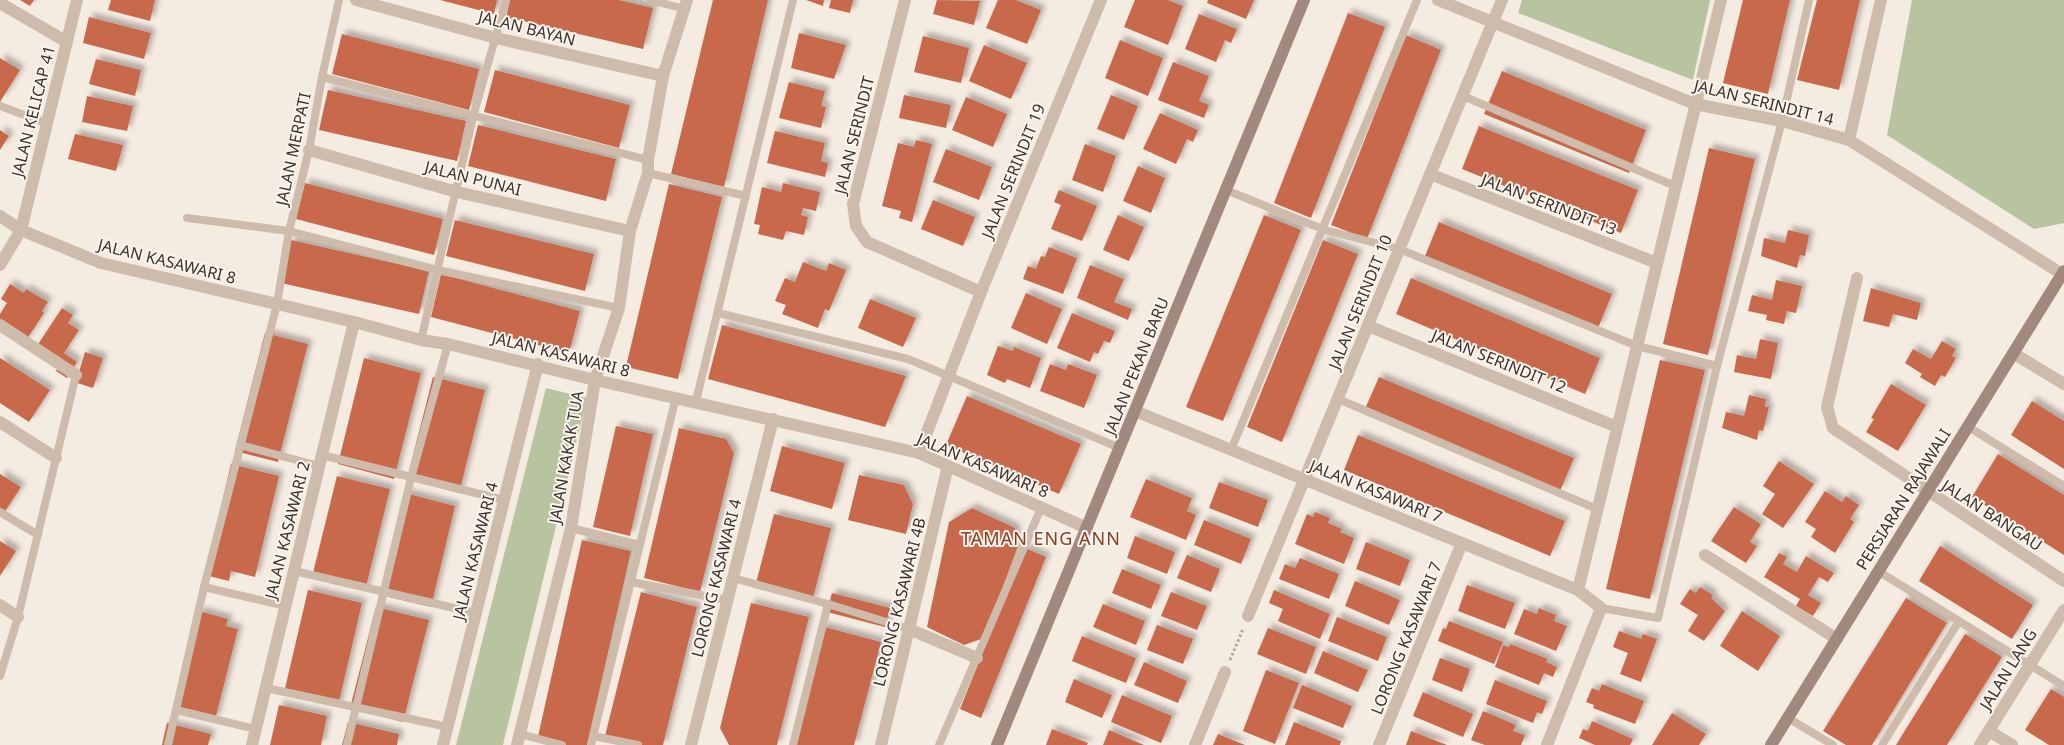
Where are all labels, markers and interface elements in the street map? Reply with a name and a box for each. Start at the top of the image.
street label: JALAN BAYAN [474,5,578,51]
street label: JALAN KELICAP 41 [6,43,60,181]
street label: JALAN SERINDIT [828,74,879,198]
street label: JALAN SERINDIT 14 [1690,74,1836,130]
street label: JALAN MERPATI [270,90,316,210]
street label: JALAN SERINDIT 19 [975,100,1050,243]
street label: JALAN PUNAI [421,155,524,201]
street label: JALAN SERINDIT 13 [1476,167,1620,240]
street label: JALAN SERINDIT 10 [1322,231,1397,374]
street label: JALAN KASAWARI 8 [94,233,238,289]
street label: JALAN PEKAN BARU [1098,294,1174,440]
street label: JALAN SERINDIT 12 [1427,323,1570,398]
street label: JALAN KASAWARI 8 [488,326,632,382]
street label: JALAN KAKAK TUA [543,388,589,527]
street label: PERSIARAN RAJAWALI [1851,424,1955,574]
street label: JALAN KASAWARI 8 [912,427,1052,503]
street label: JALAN KASAWARI 7 [1305,454,1446,528]
street label: JALAN KASAWARI 2 [259,459,315,603]
street label: JALAN BANGAU [1936,473,2047,556]
street label: JALAN KASAWARI 4 [447,480,503,624]
street label: LORONG KASAWARI 4 [686,496,746,660]
street label: LORONG KASAWARI 4B [867,515,931,689]
district label: TAMAN ENG ANN [961,526,1121,550]
street label: LORONG KASAWARI 7 [1365,558,1447,718]
street label: JALAN LANG [1973,624,2042,716]

